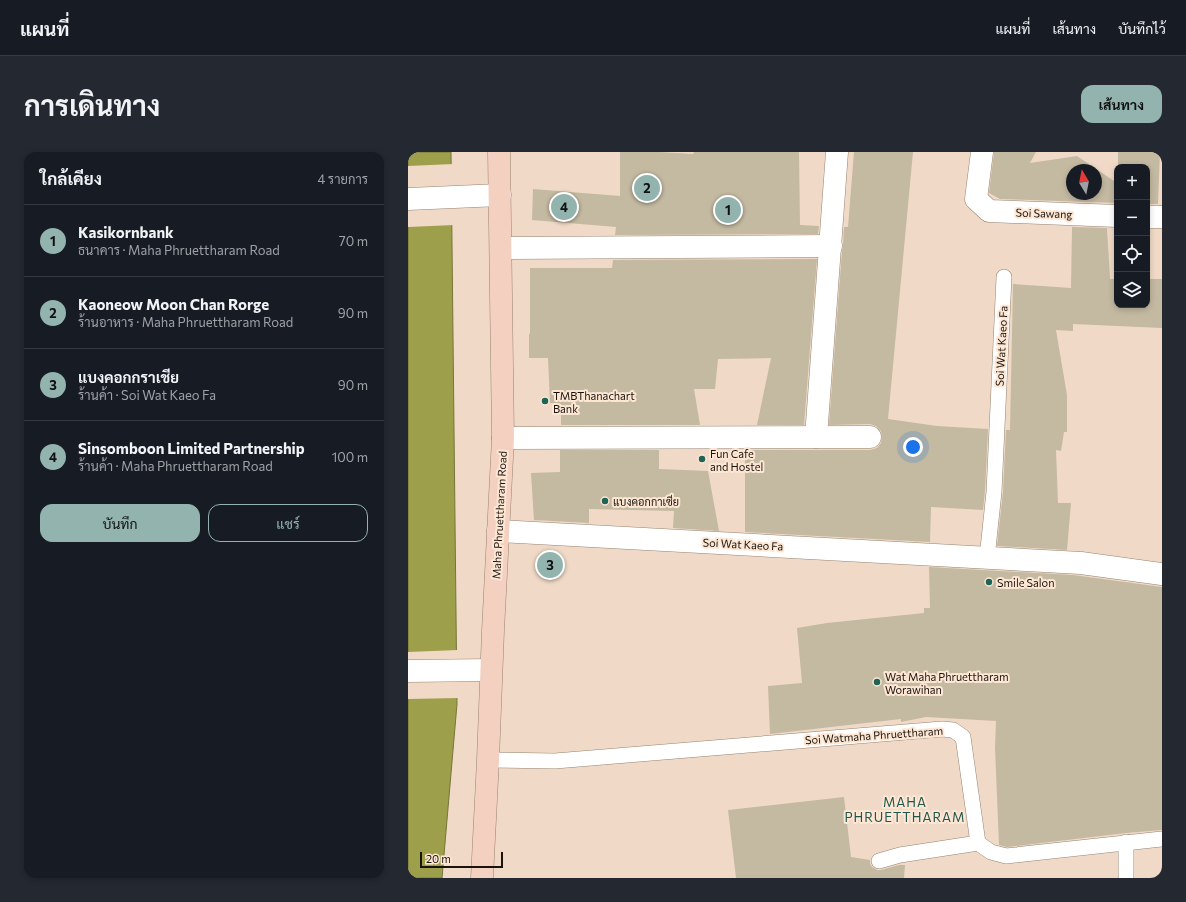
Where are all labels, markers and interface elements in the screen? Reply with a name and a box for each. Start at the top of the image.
text: แผนที่ [20,17,69,40]
text: แผนที่ [995,20,1030,37]
text: เส้นทาง [1052,20,1096,37]
text: บันทึกไว้ [1118,20,1166,37]
button: เส้นทาง [1081,85,1162,123]
text: การเดินทาง [24,88,160,122]
north arrow [1066,164,1102,200]
map controls [1114,164,1150,308]
button: + [1114,164,1150,200]
text: ใกล้เคียง [40,168,102,189]
text: 4 รายการ [318,171,368,187]
pin: 2 [634,173,660,203]
pin: 4 [551,192,577,222]
pin: 1 [715,195,741,225]
button: − [1114,200,1150,236]
street label: Soi Sawang [1015,206,1073,220]
text: Kasikornbank [78,223,174,241]
text: 1 [50,233,56,249]
text: 70 m [339,233,368,249]
button: locate [1114,236,1150,272]
text: ธนาคาร · Maha Phruettharam Road [78,242,280,258]
button: layers [1114,272,1150,308]
text: Kaoneow Moon Chan Rorge [78,295,269,313]
text: 2 [49,305,57,321]
text: 90 m [338,305,368,321]
street label: Soi Wat Kaeo Fa [992,305,1010,387]
text: ร้านอาหาร · Maha Phruettharam Road [78,314,293,330]
text: แบงคอกกราเชีย [78,368,179,386]
text: 3 [49,377,57,393]
text: 90 m [338,377,368,393]
text: ร้านค้า · Soi Wat Kaeo Fa [78,387,216,403]
place label: TMBThanachart Bank [553,389,635,415]
marker: TMBThanachart Bank [540,396,550,406]
your location [903,437,923,457]
text: Sinsomboon Limited Partnership [78,439,305,457]
place label: Fun Cafe and Hostel [710,447,763,473]
text: 4 [49,449,57,465]
text: 100 m [332,449,368,465]
street label: Maha Phruettharam Road [489,451,509,579]
marker: Fun Cafe and Hostel [697,454,707,464]
text: ร้านค้า · Maha Phruettharam Road [78,458,273,474]
place label: แบงคอกกาเซีย [613,494,679,508]
marker: แบงคอกกาเซีย [600,496,610,506]
button: บันทึก [40,504,200,542]
button: แชร์ [208,504,368,542]
street label: Soi Wat Kaeo Fa [702,535,784,553]
pin: 3 [537,550,563,580]
place label: Smile Salon [997,576,1054,589]
marker: Smile Salon [984,577,994,587]
place label: Wat Maha Phruettharam Worawihan [885,670,1009,696]
marker: Wat Maha Phruettharam Worawihan [872,677,882,687]
street label: Soi Watmaha Phruettharam [804,724,944,746]
district label: MAHA PHRUETTHARAM [844,794,966,825]
scale bar [420,850,503,869]
text: 20 m [426,852,451,865]

